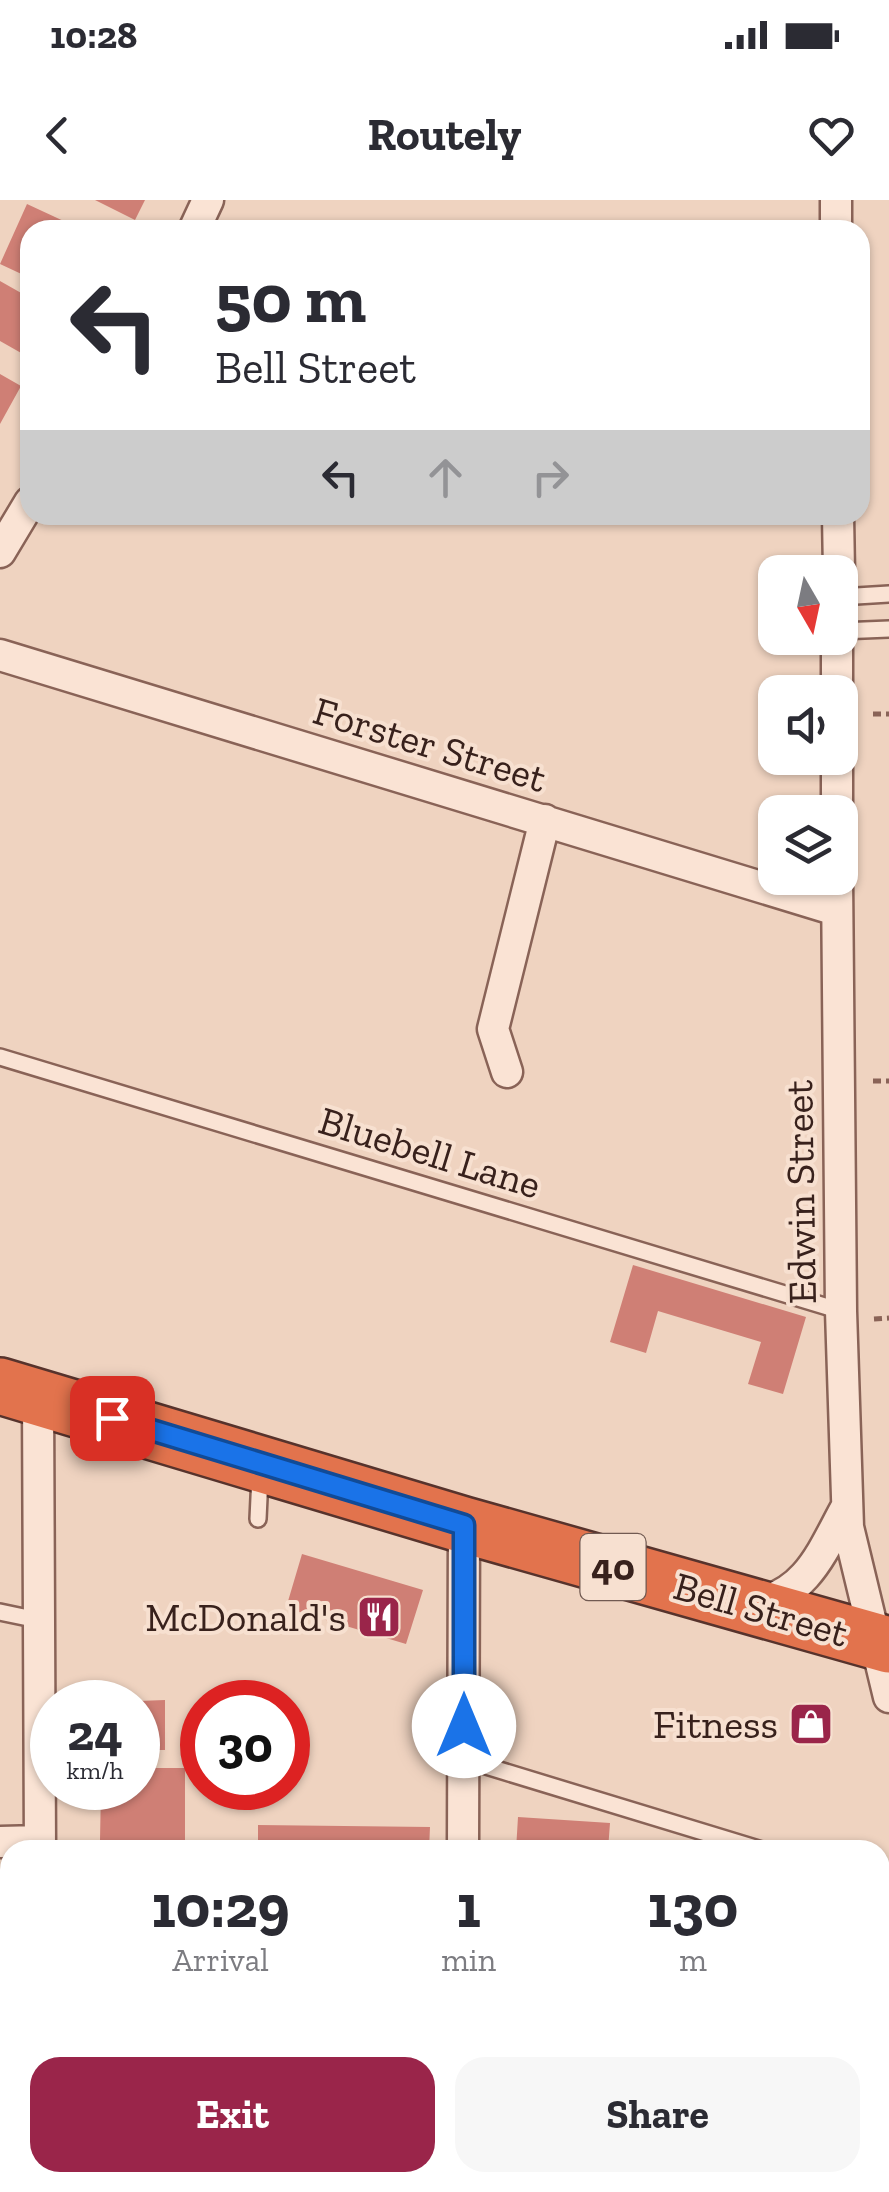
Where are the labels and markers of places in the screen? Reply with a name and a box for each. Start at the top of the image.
pin [70,1376,155,1461]
place label: McDonald's [145,1593,346,1641]
restaurant icon: McDonald's [356,1594,402,1640]
place label: Fitness [653,1700,778,1748]
shop icon: Fitness [788,1701,834,1747]

